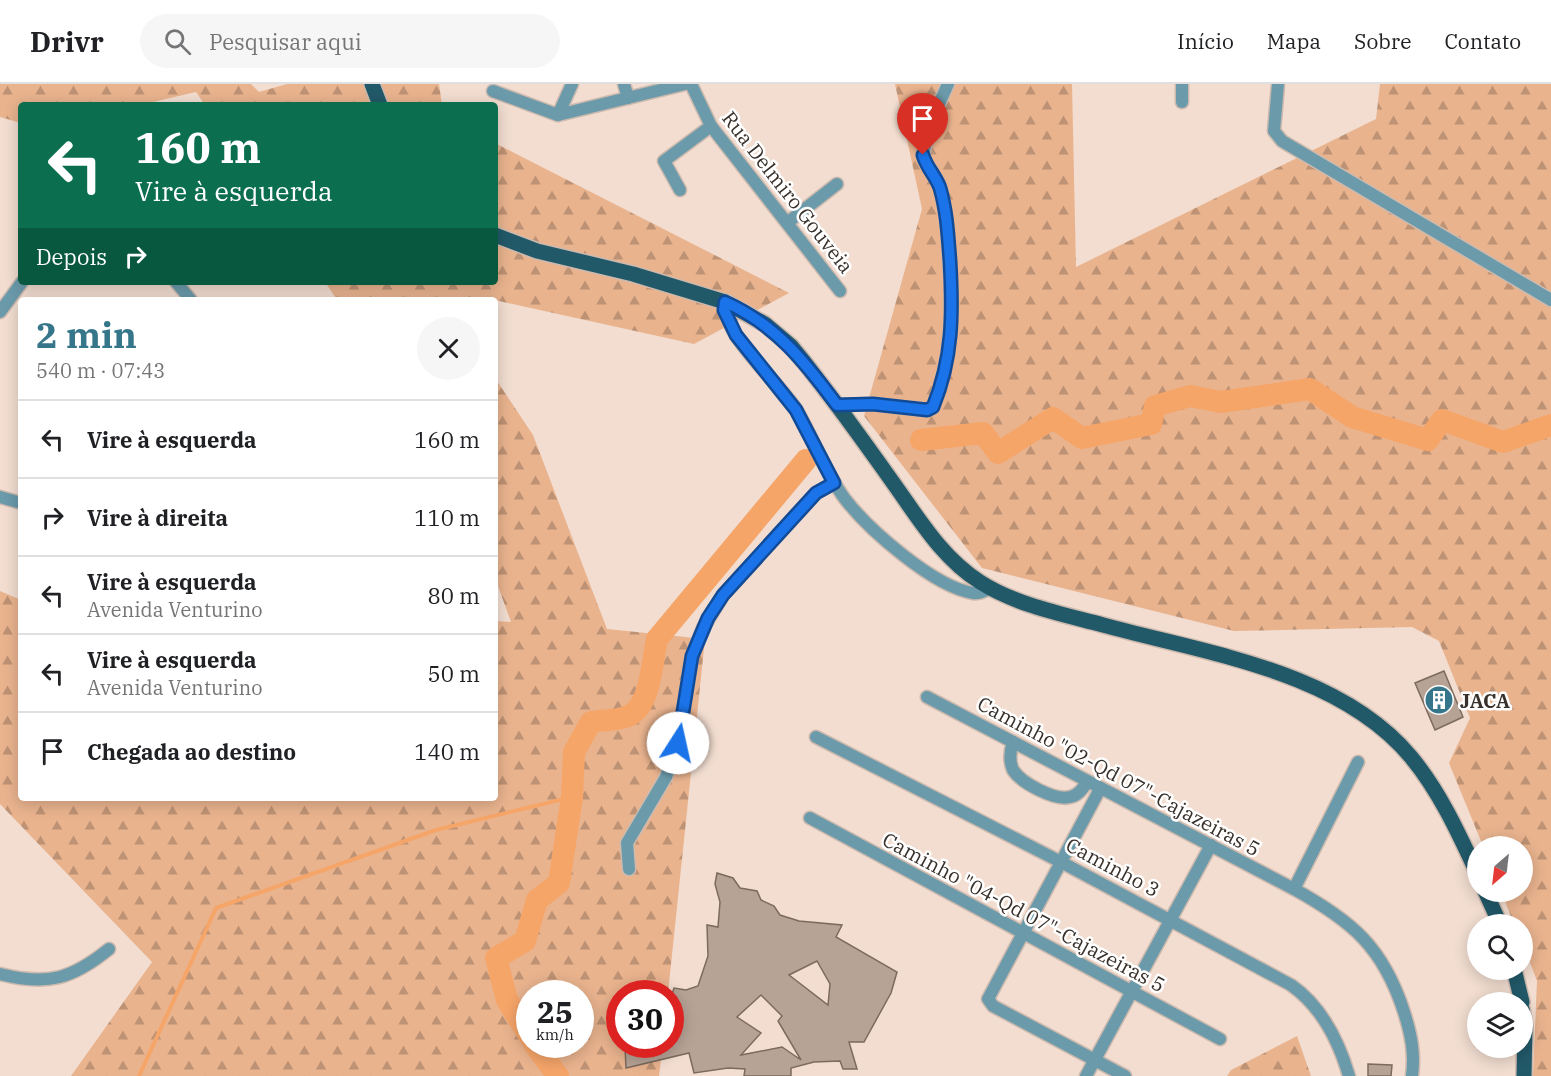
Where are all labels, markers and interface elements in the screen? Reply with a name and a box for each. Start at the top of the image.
search box [140,14,560,68]
text: Drivr [30,23,104,60]
icon: search [161,25,194,58]
text: Pesquisar aqui [209,27,362,56]
text: Início [1177,27,1234,55]
text: Mapa [1267,27,1321,55]
text: Sobre [1354,27,1411,55]
text: Contato [1444,27,1521,55]
pin [897,93,948,155]
icon: arrive [906,102,939,135]
street label: Rua Delmiro Gouveia [716,105,860,279]
text: 160 m [135,120,261,175]
icon: left [36,126,114,204]
text: Vire à esquerda [135,173,333,208]
icon: right [119,240,152,273]
text: Depois [36,242,107,271]
text: 2 min [36,311,137,358]
button: close [417,317,480,380]
text: 540 m · 07:43 [36,357,165,384]
icon: left [36,423,69,456]
text: Vire à esquerda [87,425,257,454]
text: 160 m [414,425,480,454]
icon: right [36,501,69,534]
text: Vire à direita [87,503,228,532]
text: 110 m [414,503,480,532]
text: Vire à esquerda [87,567,257,596]
icon: left [36,579,69,612]
text: 80 m [428,581,480,610]
text: Avenida Venturino [87,596,263,623]
text: Vire à esquerda [87,645,257,674]
icon: left [36,657,69,690]
text: 50 m [428,659,480,688]
text: Avenida Venturino [87,674,263,701]
building icon: JACA [1423,684,1455,716]
place label: JACA [1460,687,1510,714]
street label: Caminho "02-Qd 07"-Cajazeiras 5 [973,690,1265,862]
position arrow [646,711,710,775]
icon: arrive [36,735,69,768]
text: Chegada ao destino [87,737,296,766]
text: 140 m [414,737,480,766]
street label: Caminho "04-Qd 07"-Cajazeiras 5 [878,826,1170,998]
street label: Caminho 3 [1062,831,1164,903]
north arrow [1467,836,1533,902]
map controls [1467,836,1533,1058]
button: search [1467,914,1533,980]
speed limit sign: 30 [606,980,684,1058]
text: 25 [537,992,573,1031]
button: layers [1467,992,1533,1058]
text: km/h [536,1025,574,1044]

